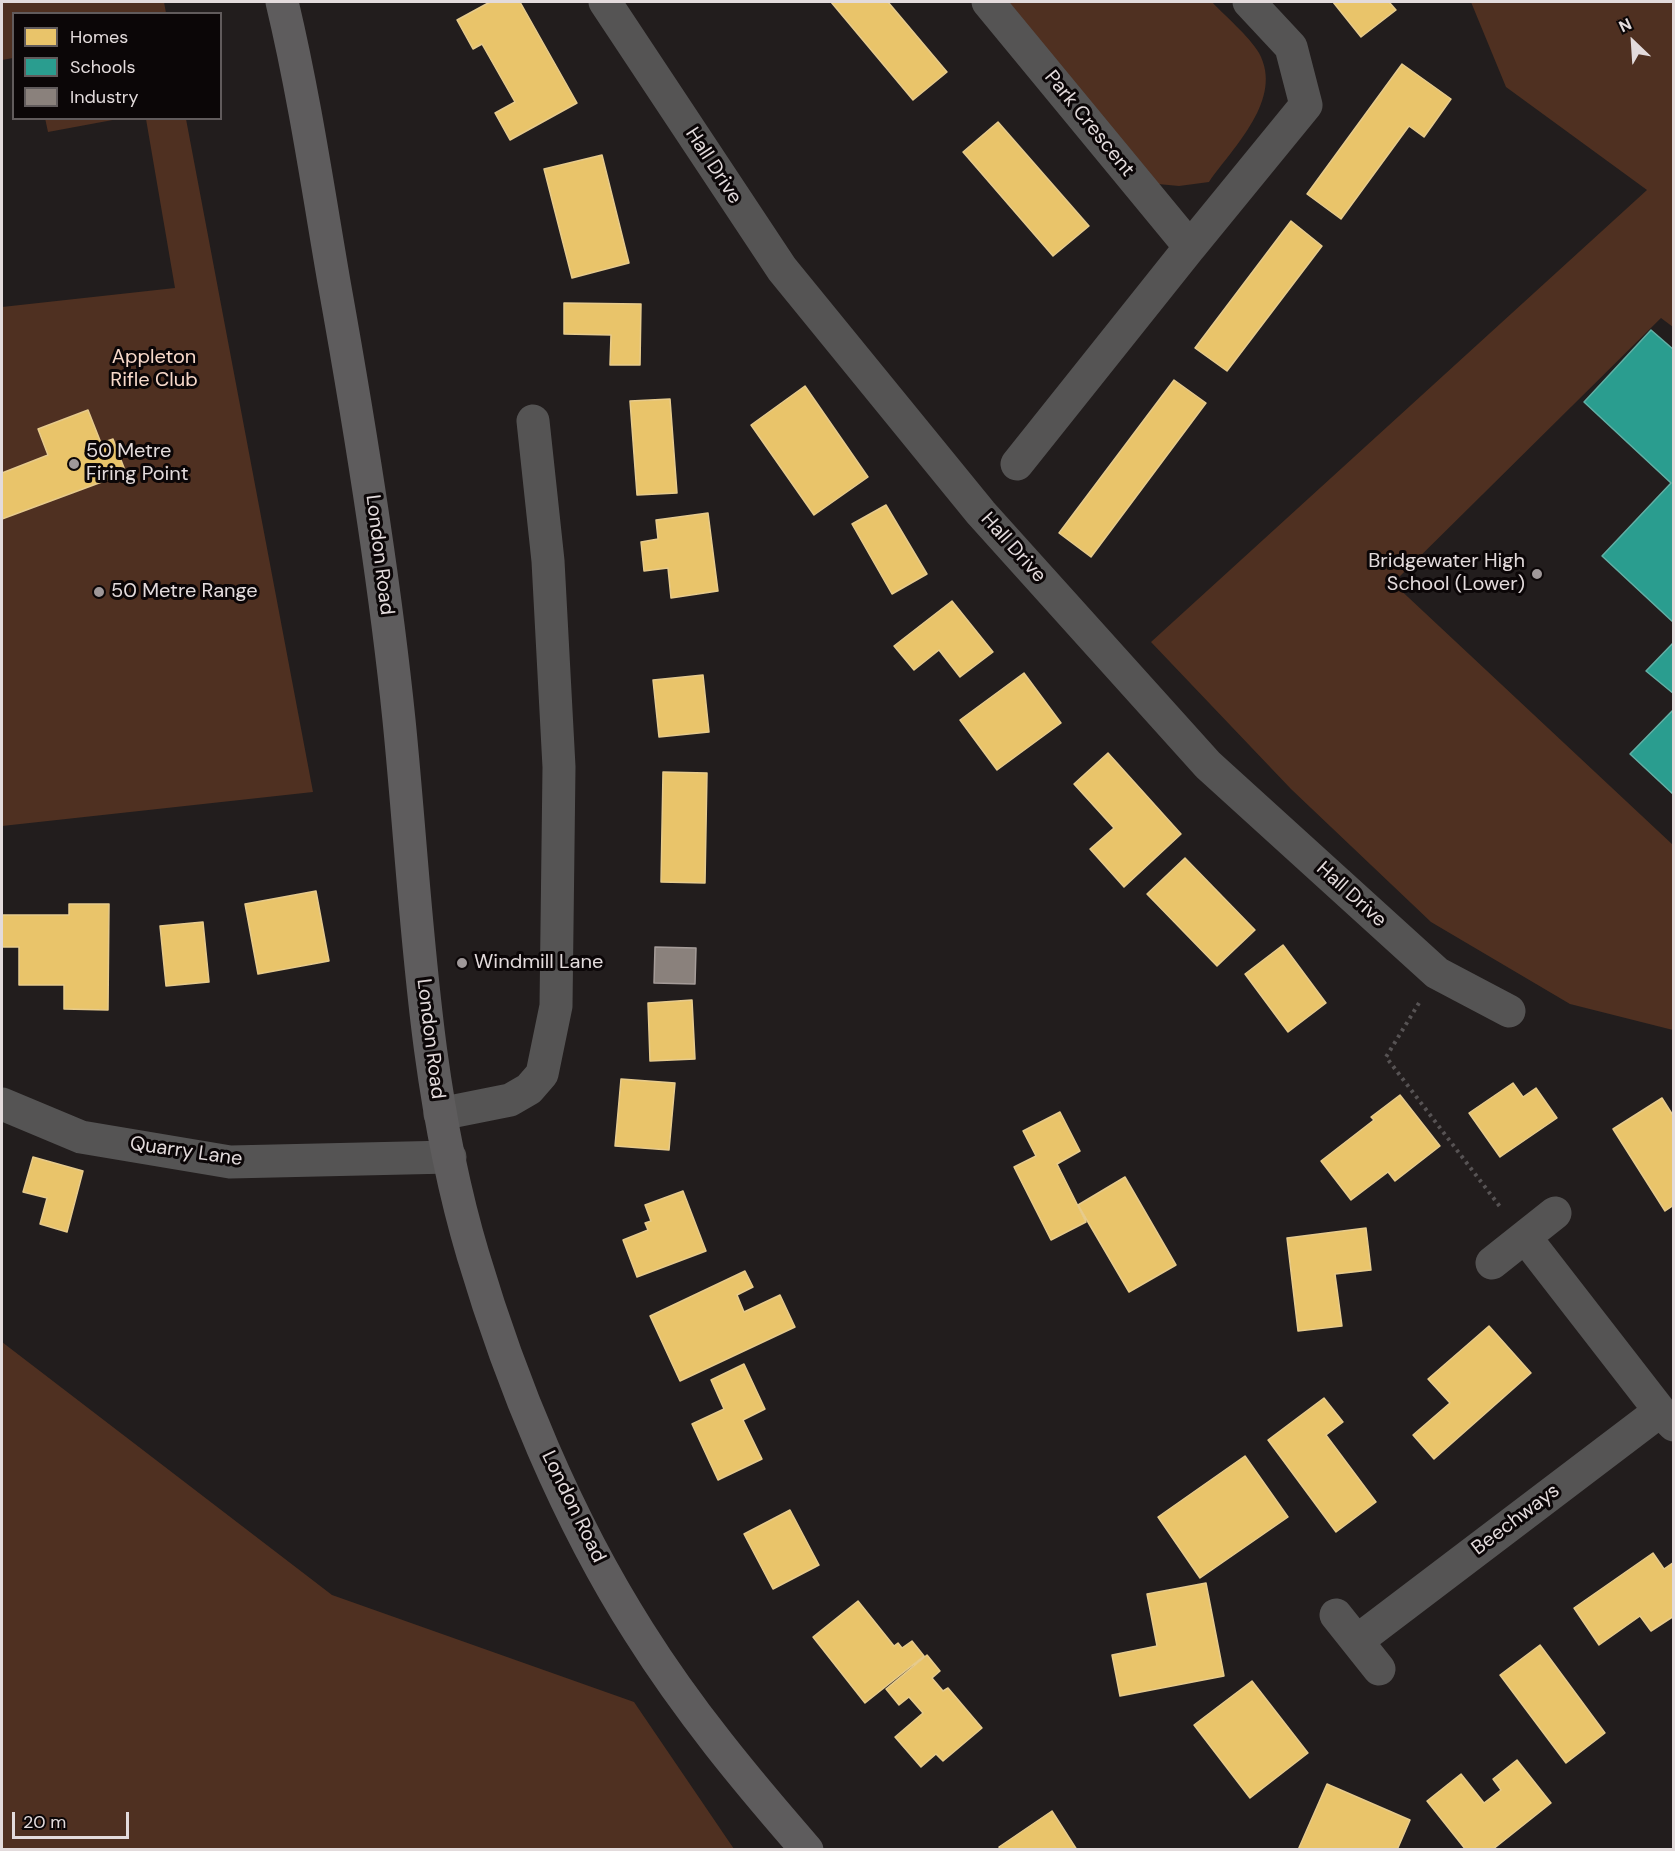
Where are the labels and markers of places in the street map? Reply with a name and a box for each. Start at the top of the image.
place label: 50 Metre Firing Point [86,440,189,487]
marker: 50 Metre Firing Point [67,457,81,471]
place label: Bridgewater High School (Lower) [1368,550,1525,597]
marker: Bridgewater High School (Lower) [1530,567,1544,581]
place label: 50 Metre Range [111,580,258,604]
marker: 50 Metre Range [92,585,106,599]
place label: Windmill Lane [474,951,603,975]
marker: Windmill Lane [455,956,469,970]

